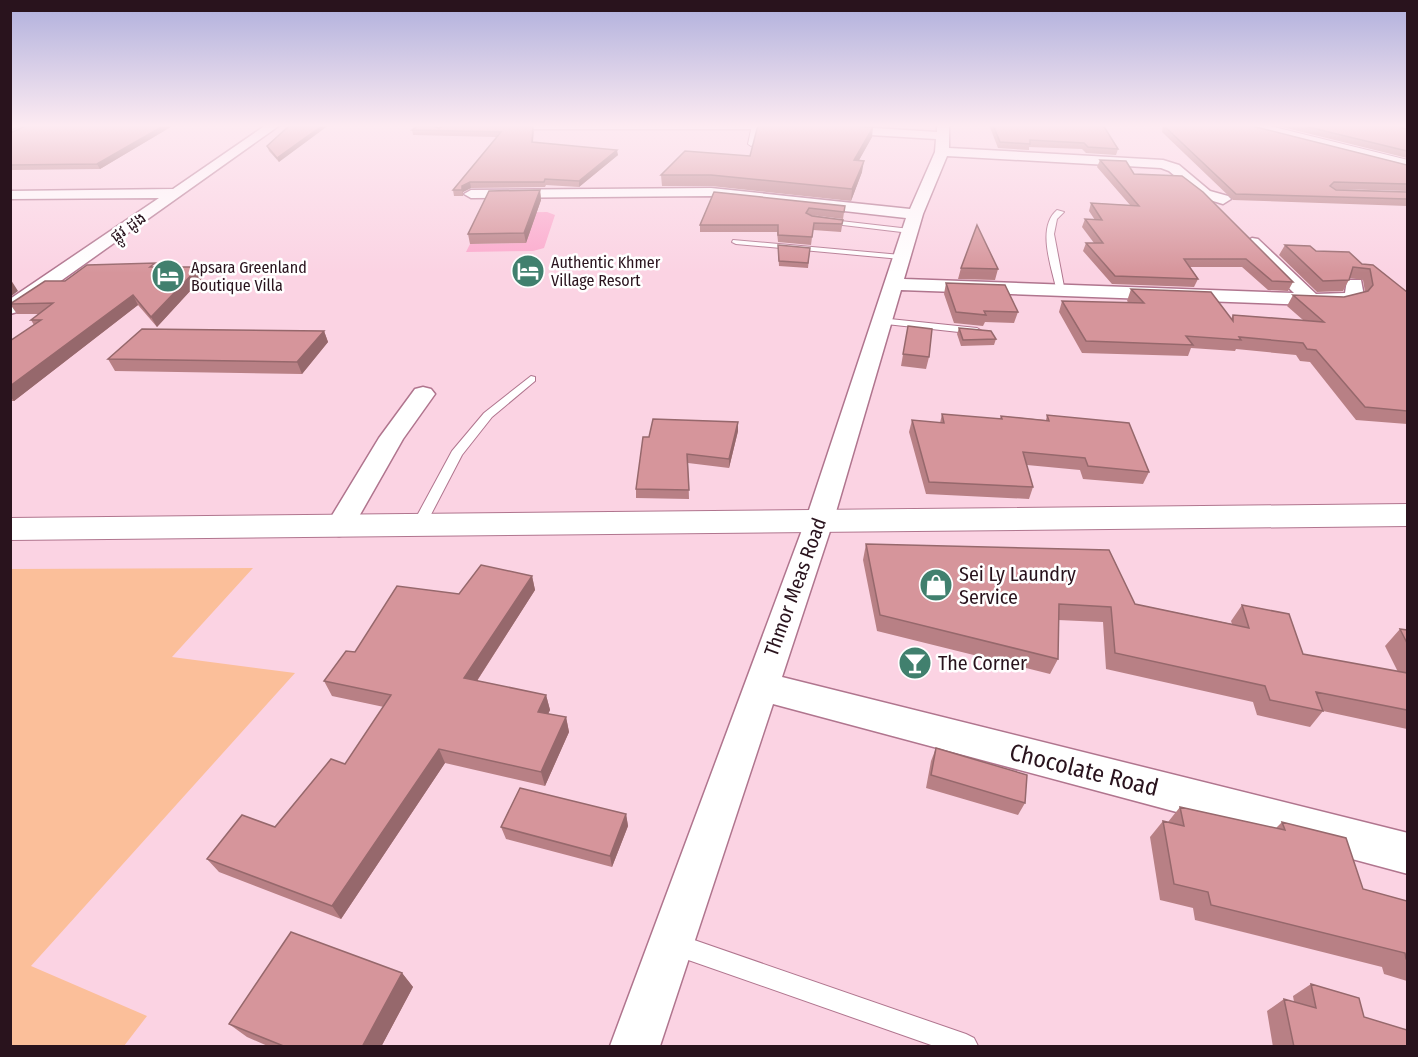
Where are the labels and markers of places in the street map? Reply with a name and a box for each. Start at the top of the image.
hotel icon: Authentic Khmer Village Resort [510,253,546,289]
place label: Authentic Khmer Village Resort [551,253,661,290]
hotel icon: Apsara Greenland Boutique Villa [150,258,186,294]
place label: Apsara Greenland Boutique Villa [191,258,307,295]
place label: Sei Ly Laundry Service [959,562,1076,609]
shop icon: Sei Ly Laundry Service [918,567,954,603]
bar icon: The Corner [897,645,933,681]
place label: The Corner [938,651,1027,675]

